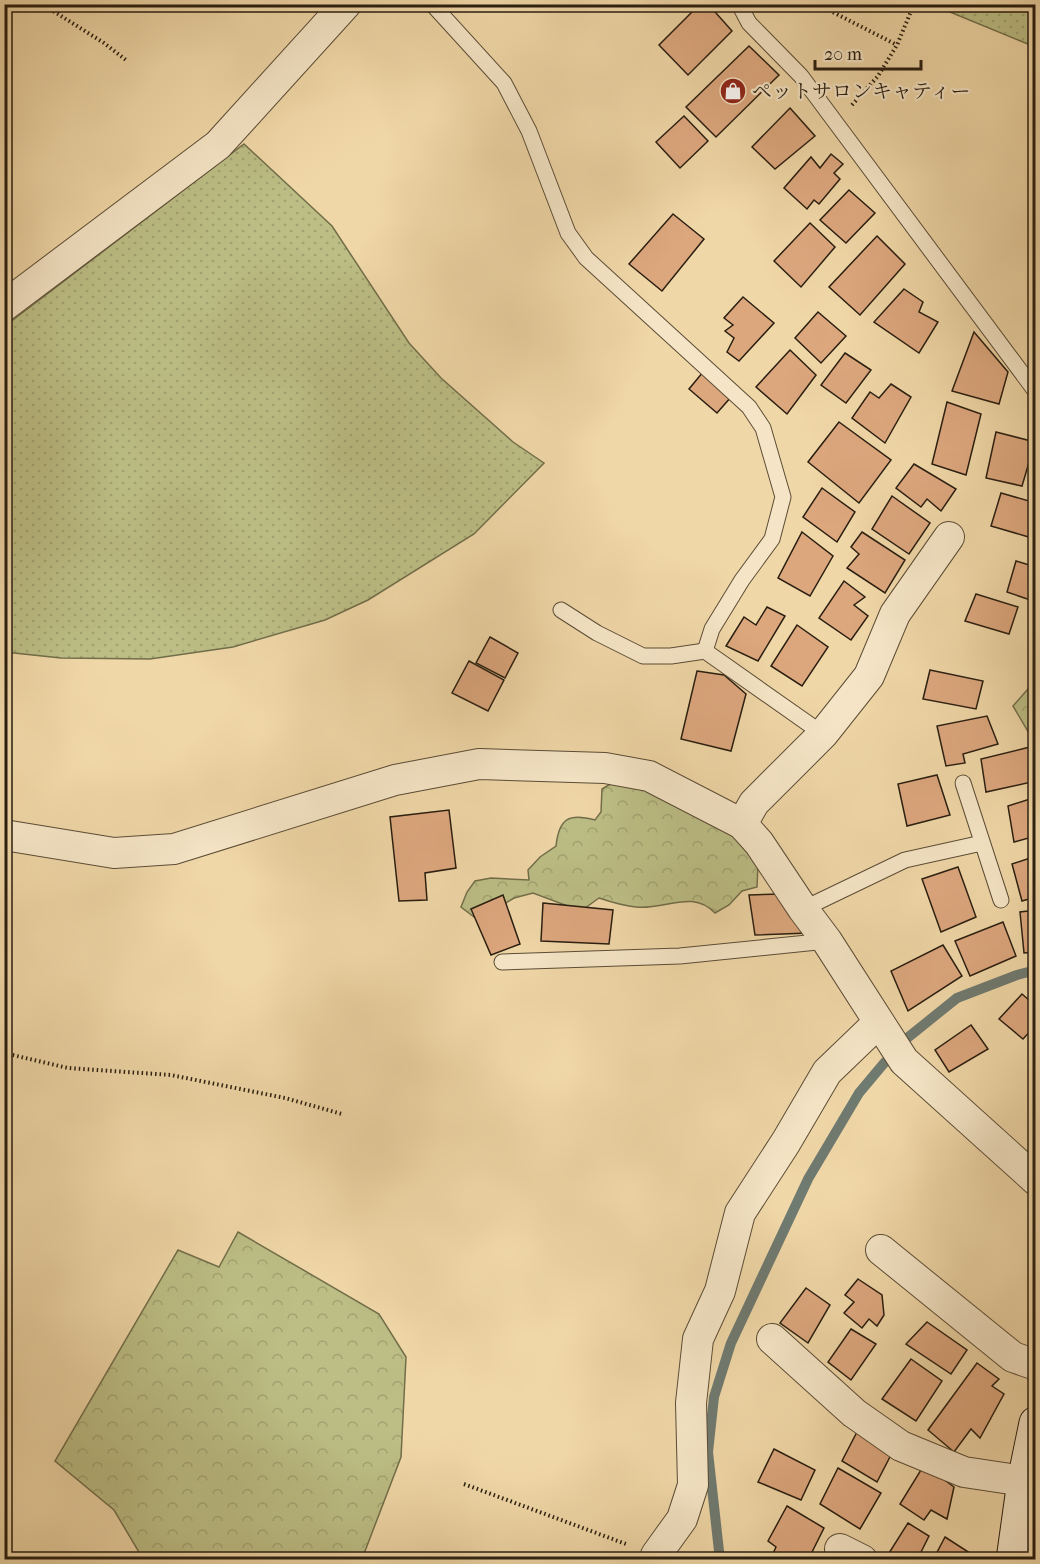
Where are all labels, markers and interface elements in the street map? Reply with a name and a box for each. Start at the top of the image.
scale bar [815,33,922,71]
text: 20 m [824,44,862,65]
shop icon: ペットサロンキャティー [718,76,748,106]
place label: ペットサロンキャティー [752,80,970,103]

